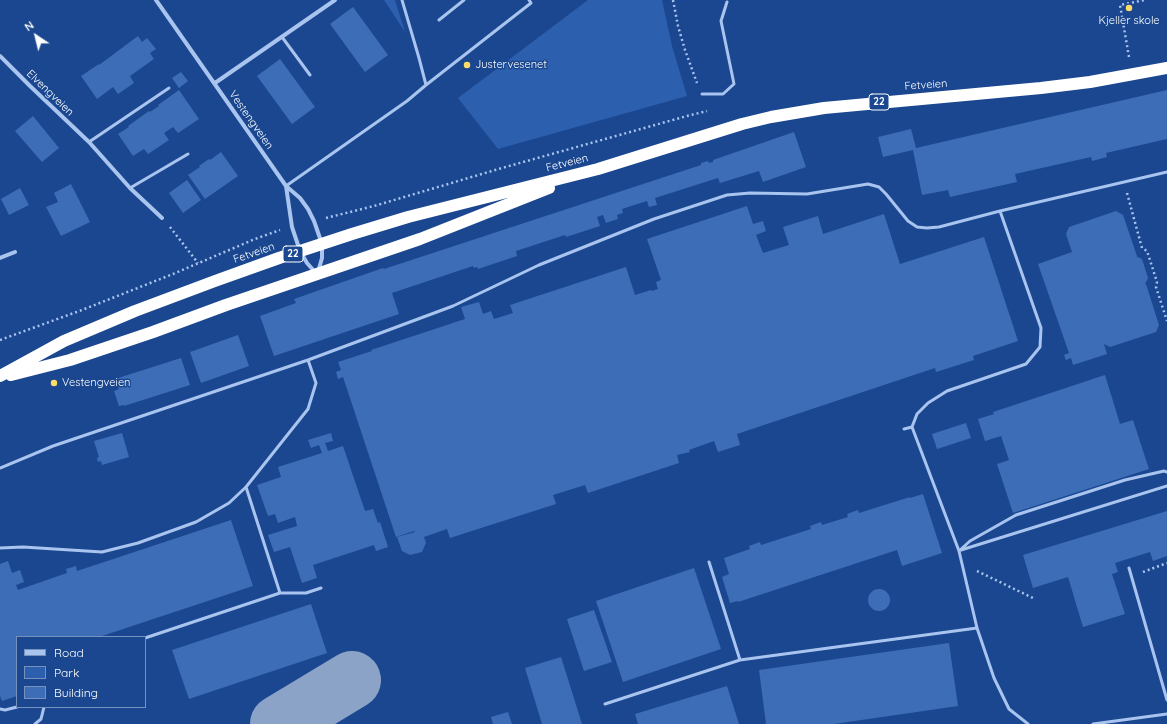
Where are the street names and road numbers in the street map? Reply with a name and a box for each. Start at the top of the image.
street label: Elvengveien [24,67,76,119]
street label: Fetveien [904,77,948,93]
street label: Vestengveien [226,88,276,152]
road number: 22 [869,94,889,110]
street label: Fetveien [545,151,589,175]
street label: Fetveien [232,240,276,266]
road number: 22 [283,246,303,262]

